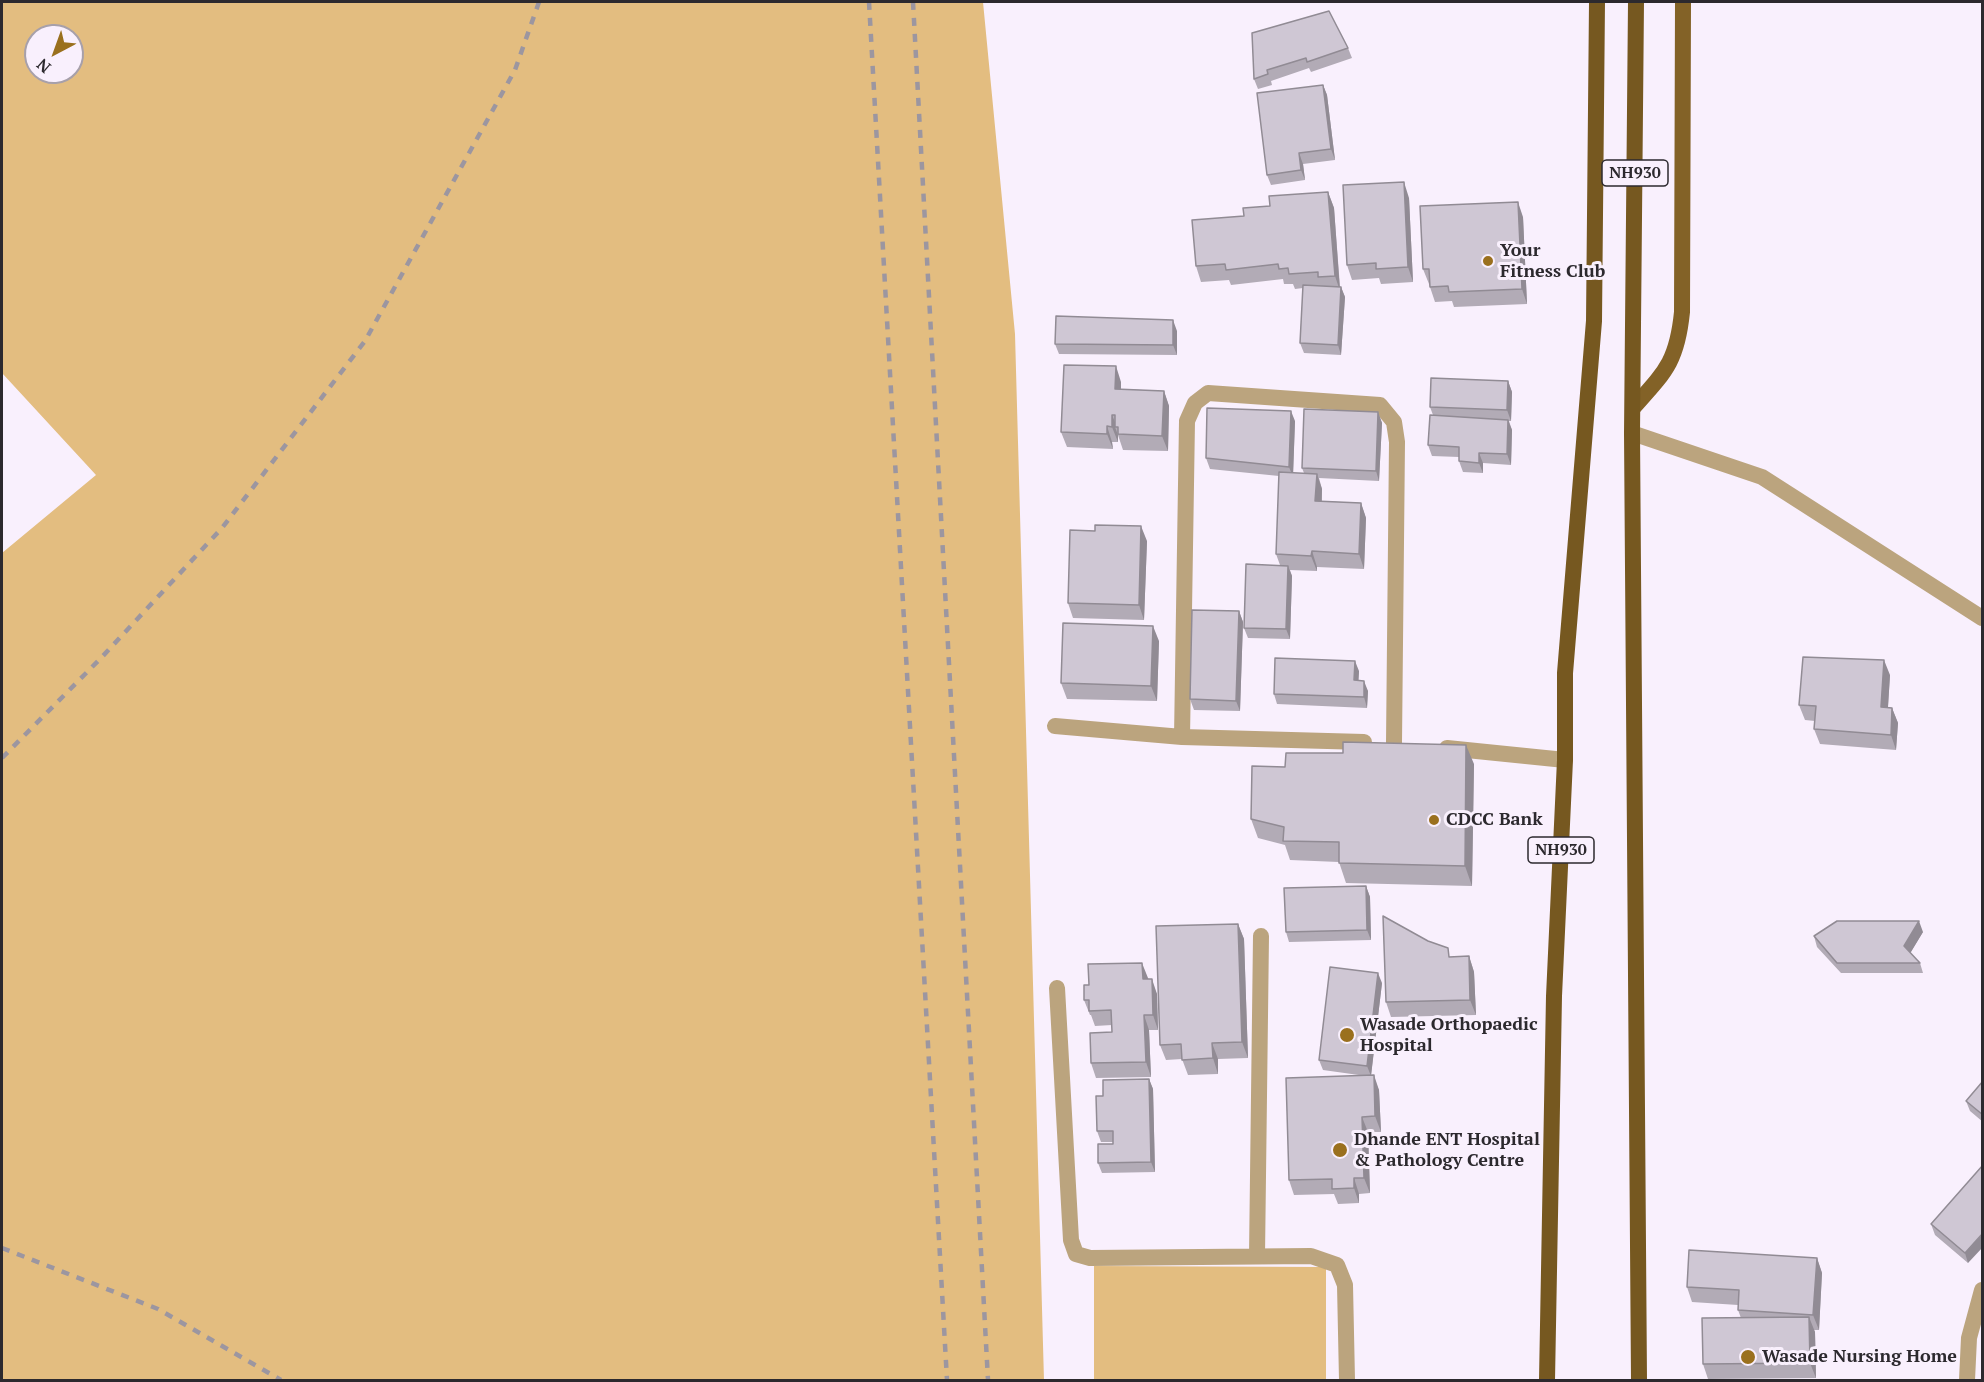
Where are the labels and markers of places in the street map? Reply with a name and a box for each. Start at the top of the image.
place label: Your Fitness Club [1500,240,1605,282]
marker: Your Fitness Club [1481,254,1495,268]
place label: CDCC Bank [1446,809,1543,831]
marker: CDCC Bank [1427,813,1441,827]
place label: Wasade Orthopaedic Hospital [1360,1014,1538,1056]
marker: Wasade Orthopaedic Hospital [1338,1026,1356,1044]
place label: Dhande ENT Hospital & Pathology Centre [1354,1129,1540,1172]
marker: Dhande ENT Hospital & Pathology Centre [1331,1141,1349,1159]
place label: Wasade Nursing Home [1762,1346,1957,1368]
marker: Wasade Nursing Home [1739,1348,1757,1366]

